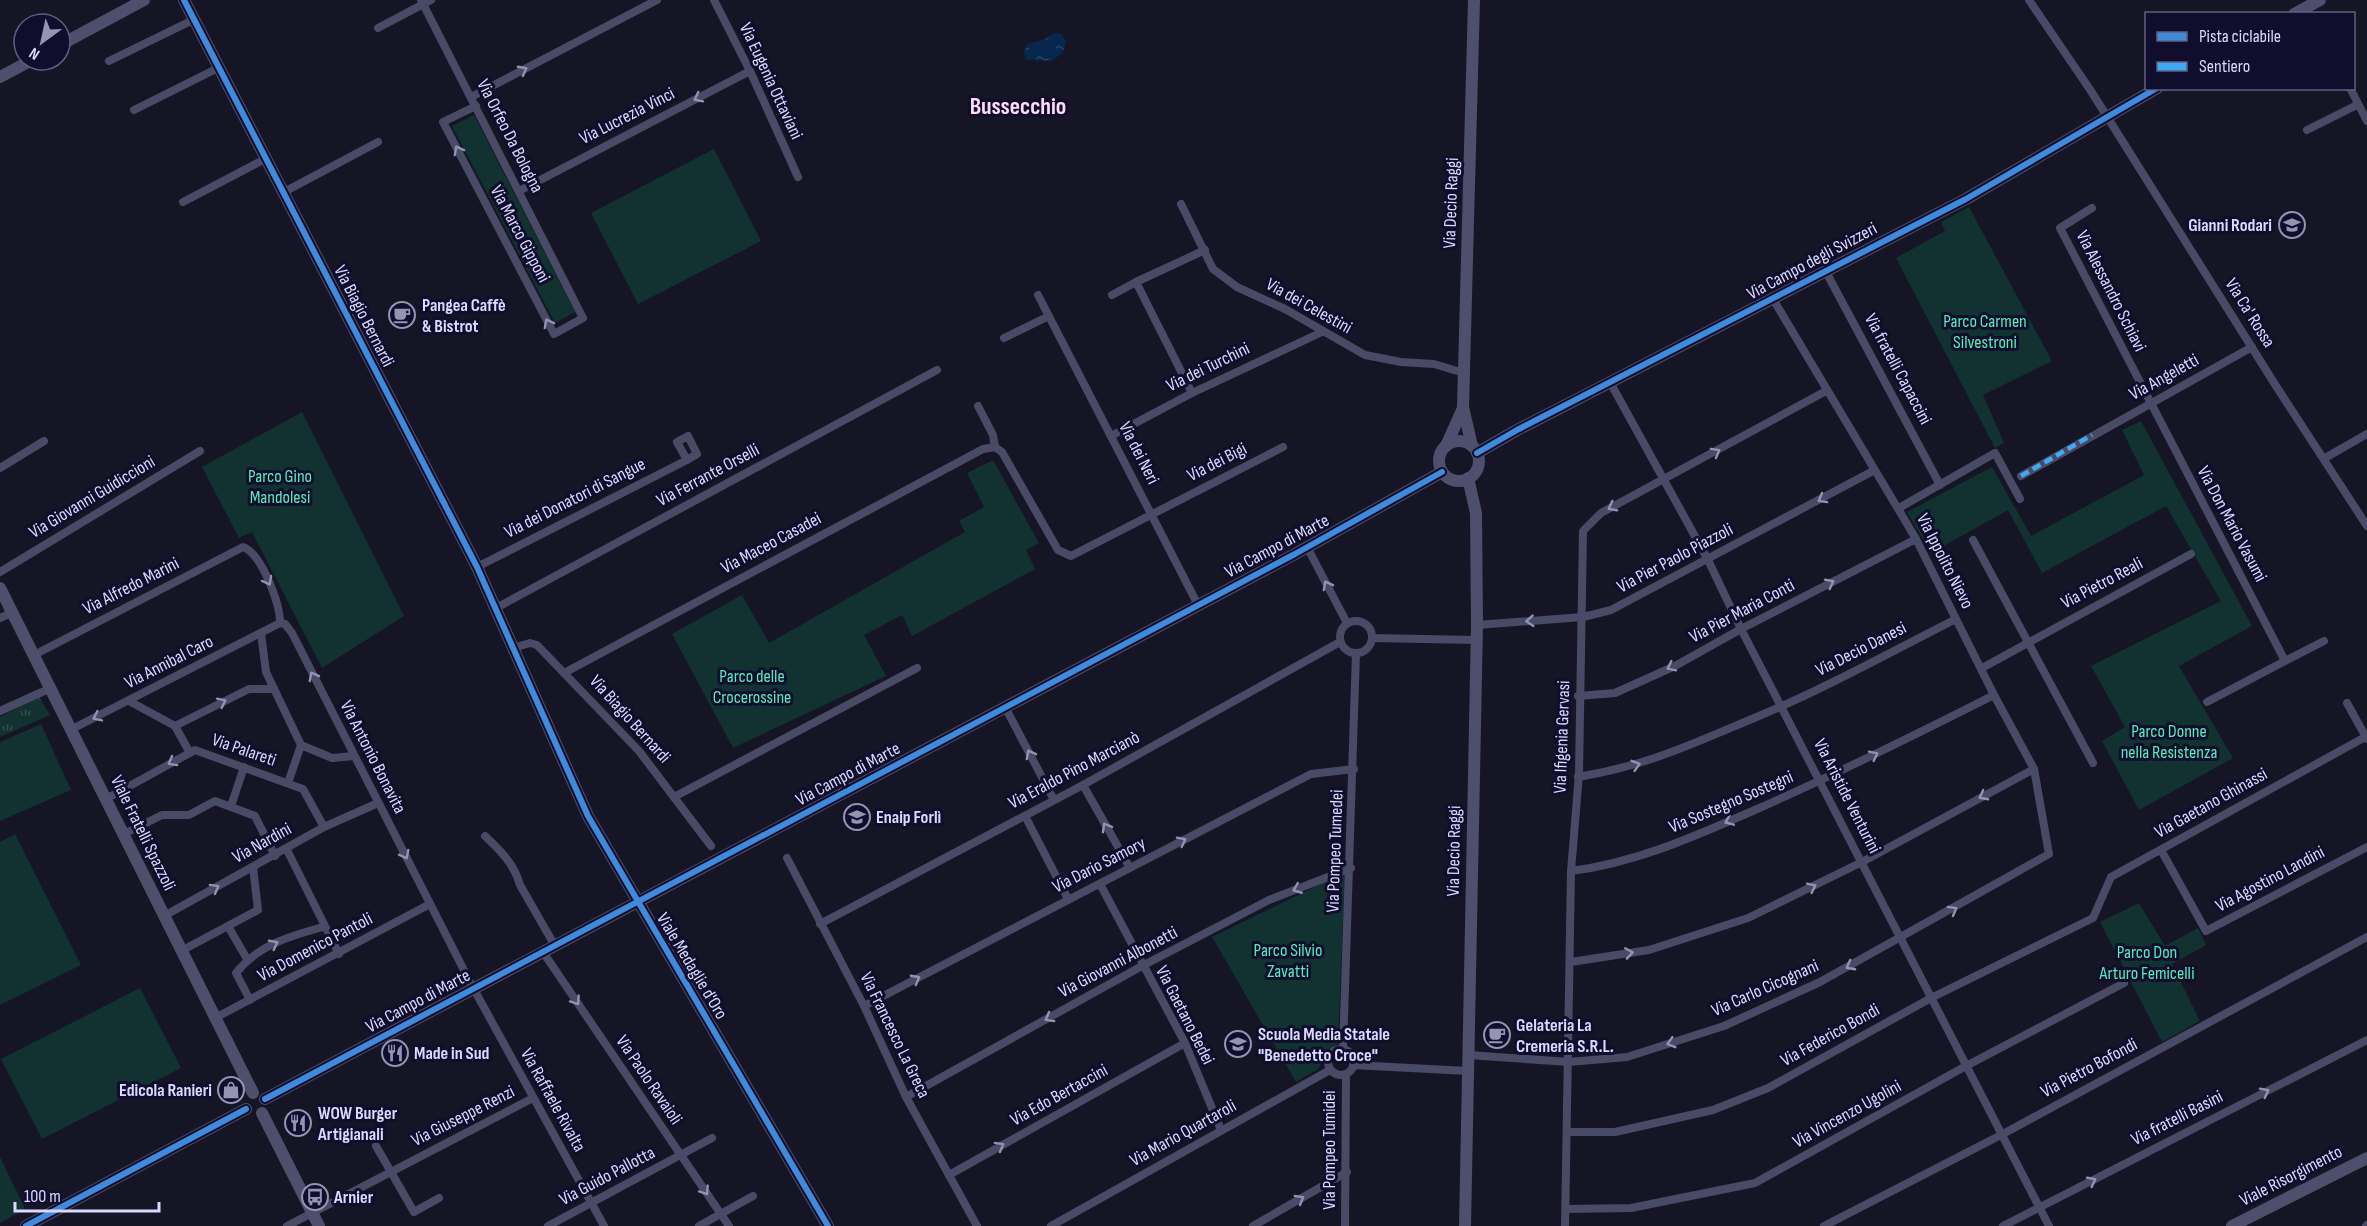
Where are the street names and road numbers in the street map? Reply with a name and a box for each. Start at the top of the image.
street label: Via Eugenia Ottaviani [735,19,807,143]
street label: Via Orfeo Da Bologna [472,76,548,196]
street label: Via Lucrezia Vinci [576,83,678,149]
street label: Via Decio Raggi [1439,157,1463,249]
street label: Via Marco Gipponi [486,182,554,286]
street label: Via Campo degli Svizzeri [1743,218,1881,304]
street label: Via Alessandro Schiavi [2071,227,2151,355]
street label: Via Biagio Bernardi [329,262,399,370]
street label: Via dei Celestini [1262,274,1356,338]
street label: Via Ca' Rossa [2221,275,2279,351]
street label: Via fratelli Capaccini [1860,310,1936,428]
street label: Via dei Turchini [1163,338,1253,396]
street label: Via Angeletti [2126,349,2202,405]
street label: Via dei Neri [1114,418,1164,488]
street label: Via dei Bigi [1184,438,1250,486]
street label: Via Ferrante Orselli [653,439,763,511]
street label: Via Giovanni Guidiccioni [25,451,159,543]
street label: Via dei Donatori di Sangue [501,453,649,543]
street label: Via Don Mario Vasumi [2193,463,2271,585]
street label: Via Maceo Casadei [717,508,825,578]
street label: Via Campo di Marte [1221,510,1333,582]
street label: Via Ippolito Nievo [1912,510,1978,612]
street label: Via Pier Paolo Piazzoli [1614,519,1736,597]
street label: Via Alfredo Marini [80,553,182,619]
street label: Via Pietro Reali [2058,553,2146,613]
street label: Via Pier Maria Conti [1686,574,1798,648]
street label: Via Decio Danesi [1812,617,1910,681]
street label: Via Annibal Caro [121,631,217,693]
street label: Via Biagio Bernardi [585,671,675,767]
street label: Via Ifigenia Gervasi [1550,680,1574,794]
street label: Via Antonio Bonavita [336,697,411,817]
street label: Via Eraldo Pino Marcianò [1005,727,1143,813]
street label: Via Palareti [209,729,279,771]
street label: Via Aristide Venturini [1809,735,1885,857]
street label: Via Campo di Marte [792,738,904,810]
street label: Via Gaetano Ghinassi [2151,763,2271,843]
street label: Via Sostegno Sostegni [1666,766,1796,838]
street label: Viale Fratelli Spazzoli [106,772,180,894]
street label: Via Pompeo Tumedei [1322,789,1348,913]
street label: Via Decio Raggi [1443,805,1465,897]
street label: Via Nardini [229,818,295,868]
street label: Via Dario Samory [1049,833,1149,897]
street label: Via Agostino Landini [2212,841,2328,917]
street label: Via Domenico Pantoli [254,908,376,986]
street label: Viale Medaglie d'Oro [652,909,732,1023]
street label: Via Giovanni Albonetti [1055,922,1181,1002]
street label: Via Carlo Cicognani [1708,955,1822,1021]
street label: Via Gaetano Bedei [1151,962,1219,1068]
street label: Via Campo di Marte [362,965,474,1037]
street label: Via Francesco La Greca [855,969,935,1101]
street label: Via Federico Bondi [1777,999,1883,1071]
street label: Via Paolo Ravaioli [611,1031,687,1129]
street label: Via Pietro Bofondi [2037,1034,2141,1102]
street label: Via Raffaele Rivalta [516,1045,590,1155]
street label: Via Edo Bertaccini [1007,1060,1111,1130]
street label: Via Vincenzo Ugolini [1789,1076,1905,1152]
street label: Via Giuseppe Renzi [408,1081,518,1151]
street label: Via fratelli Basini [2128,1086,2226,1150]
street label: Via Pompeo Tumidei [1319,1090,1340,1210]
street label: Via Mario Quartaroli [1126,1095,1240,1171]
street label: Viale Risorgimento [2236,1141,2346,1211]
street label: Via Guido Pallotta [556,1142,658,1210]

